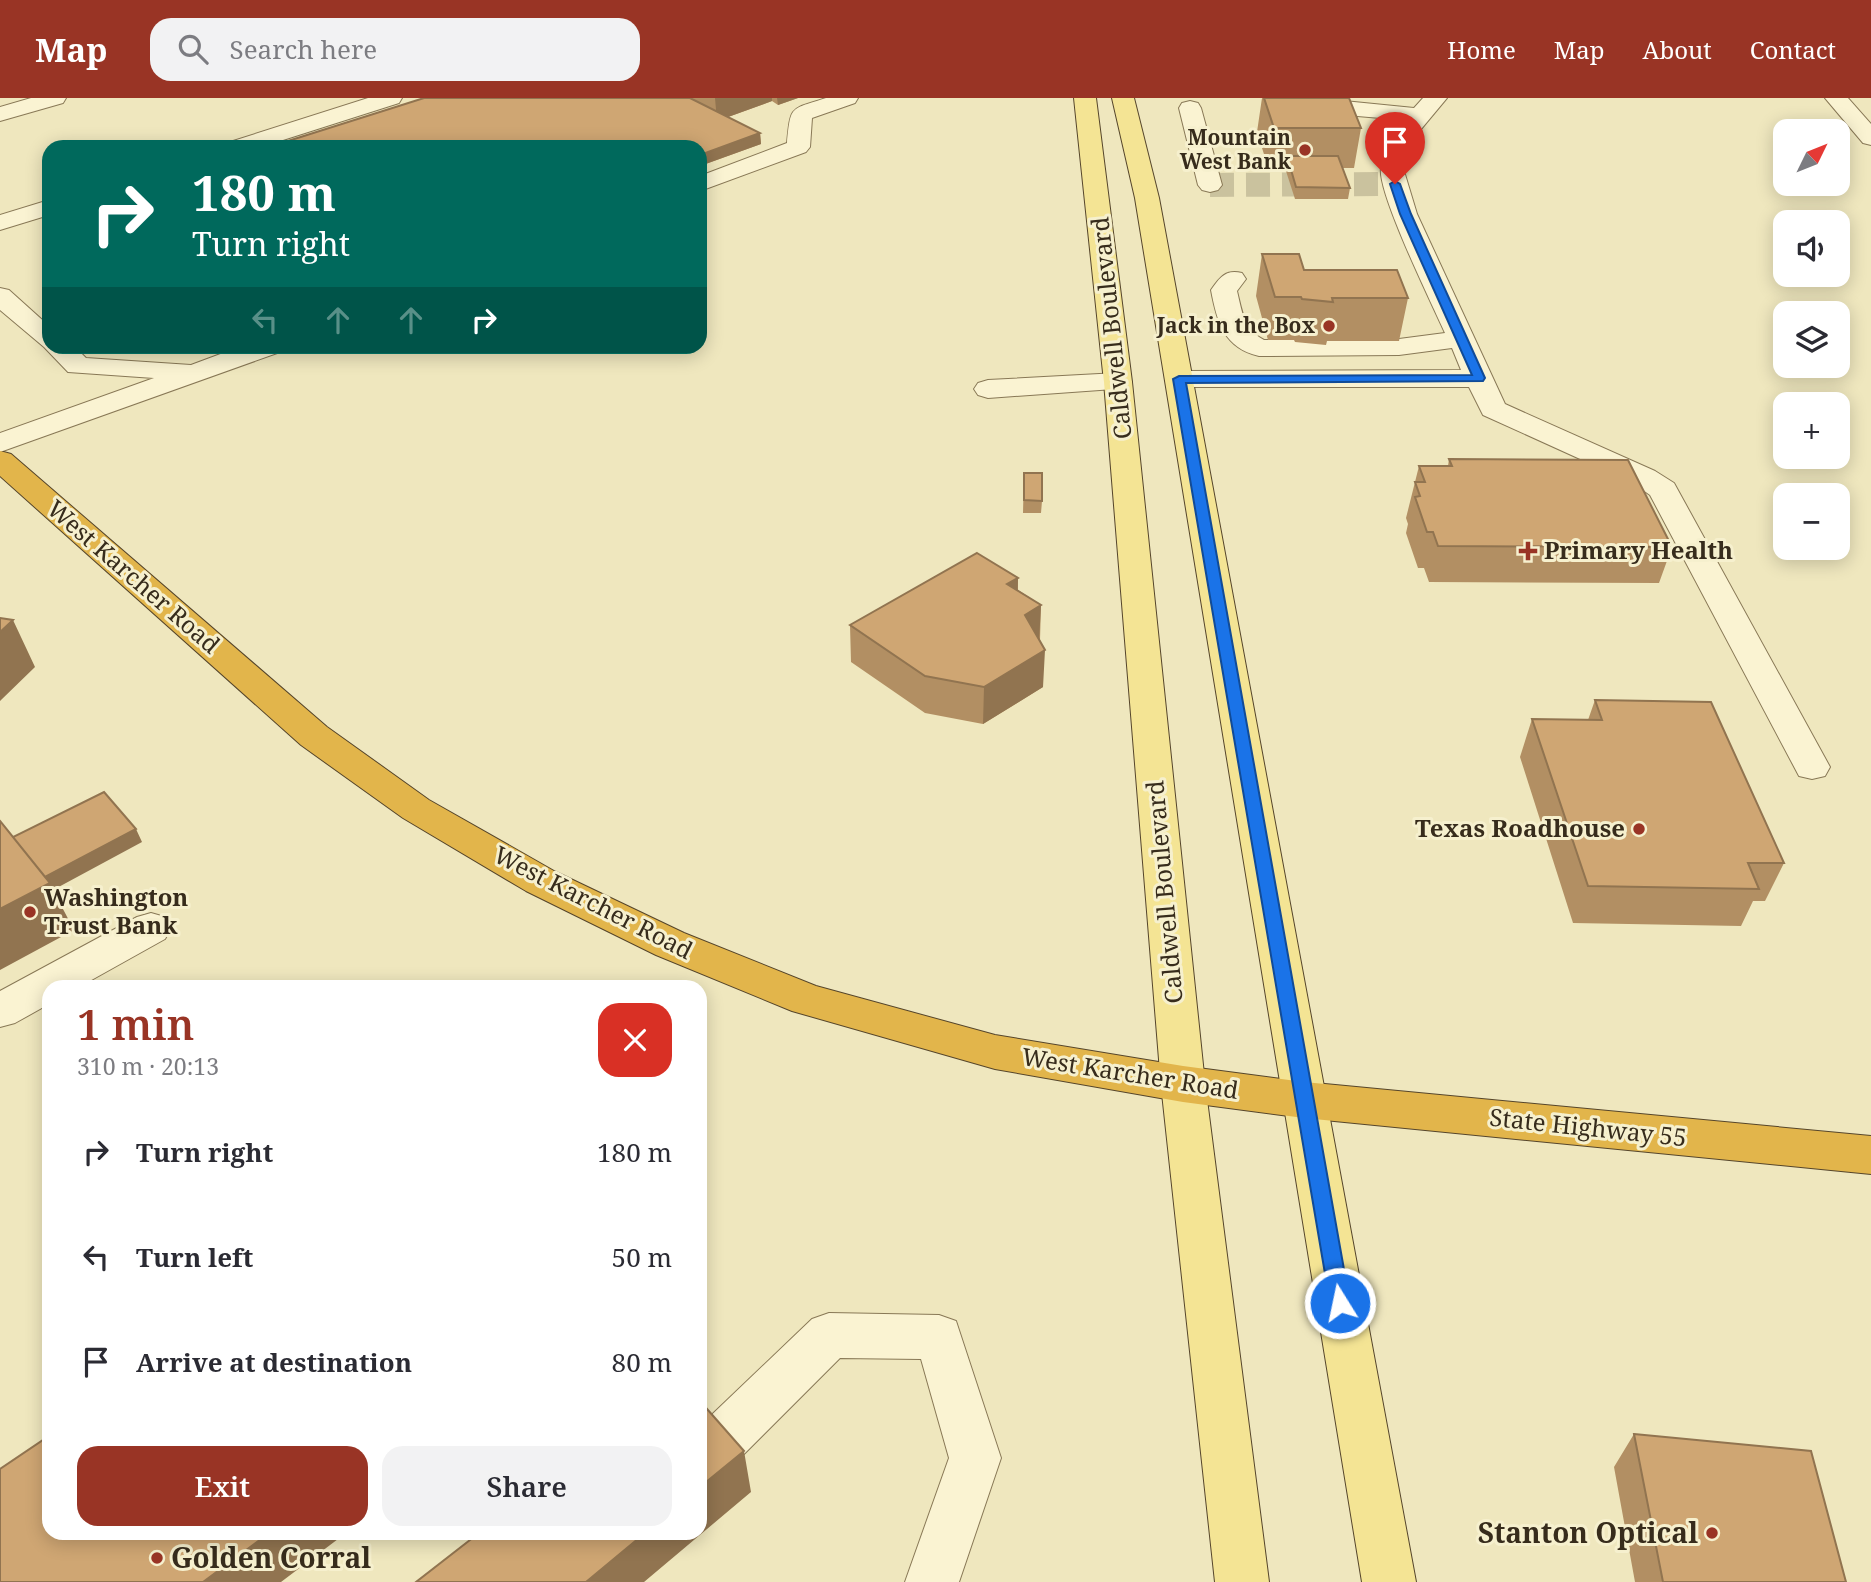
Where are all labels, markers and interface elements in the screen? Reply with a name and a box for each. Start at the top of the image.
search box [150,18,640,81]
text: Map [35,27,108,72]
icon: search [174,30,212,68]
text: Search here [230,31,377,67]
text: Home [1447,33,1516,66]
text: Map [1554,33,1605,66]
text: About [1643,33,1712,66]
text: Contact [1750,33,1836,66]
pin [1365,112,1425,184]
north arrow [1773,119,1850,196]
map controls [1773,119,1850,560]
place label: Mountain West Bank [1180,123,1292,175]
icon: arrive [1376,123,1414,161]
marker: Mountain West Bank [1297,142,1313,158]
text: 180 m [192,159,336,225]
icon: right [77,168,168,259]
button: sound [1773,210,1850,287]
street label: Caldwell Boulevard [1082,215,1139,441]
text: Turn right [192,222,350,265]
icon: left [246,301,284,339]
icon: ahead [319,301,357,339]
icon: ahead [392,301,430,339]
icon: right [465,301,503,339]
button: layers [1773,301,1850,378]
place label: Jack in the Box [1156,311,1315,339]
marker: Jack in the Box [1321,318,1337,334]
button: + [1773,392,1850,469]
button: − [1773,483,1850,560]
street label: West Karcher Road [41,492,228,660]
place label: Primary Health [1544,533,1733,566]
marker: Primary Health [1518,541,1538,561]
street label: Caldwell Boulevard [1137,779,1190,1005]
place label: Texas Roadhouse [1415,811,1625,844]
marker: Texas Roadhouse [1631,821,1647,837]
street label: West Karcher Road [489,837,699,966]
place label: Washington Trust Bank [44,880,188,941]
marker: Washington Trust Bank [22,904,38,920]
text: 1 min [77,995,194,1052]
button: close [598,1003,672,1077]
street label: West Karcher Road [1020,1039,1241,1106]
text: 310 m · 20:13 [77,1050,219,1082]
street label: State Highway 55 [1488,1100,1688,1153]
icon: right [77,1133,115,1171]
text: Turn right [136,1134,273,1170]
text: 180 m [597,1134,672,1170]
icon: left [77,1238,115,1276]
text: Turn left [136,1239,253,1275]
text: 50 m [612,1239,672,1275]
position arrow [1303,1266,1377,1340]
icon: arrive [77,1343,115,1381]
text: Arrive at destination [136,1344,412,1380]
text: 80 m [612,1344,672,1380]
button: Exit [77,1446,368,1526]
button: Share [382,1446,672,1526]
place label: Stanton Optical [1478,1513,1698,1551]
marker: Stanton Optical [1704,1525,1720,1541]
place label: Golden Corral [171,1538,371,1576]
marker: Golden Corral [149,1550,165,1566]

